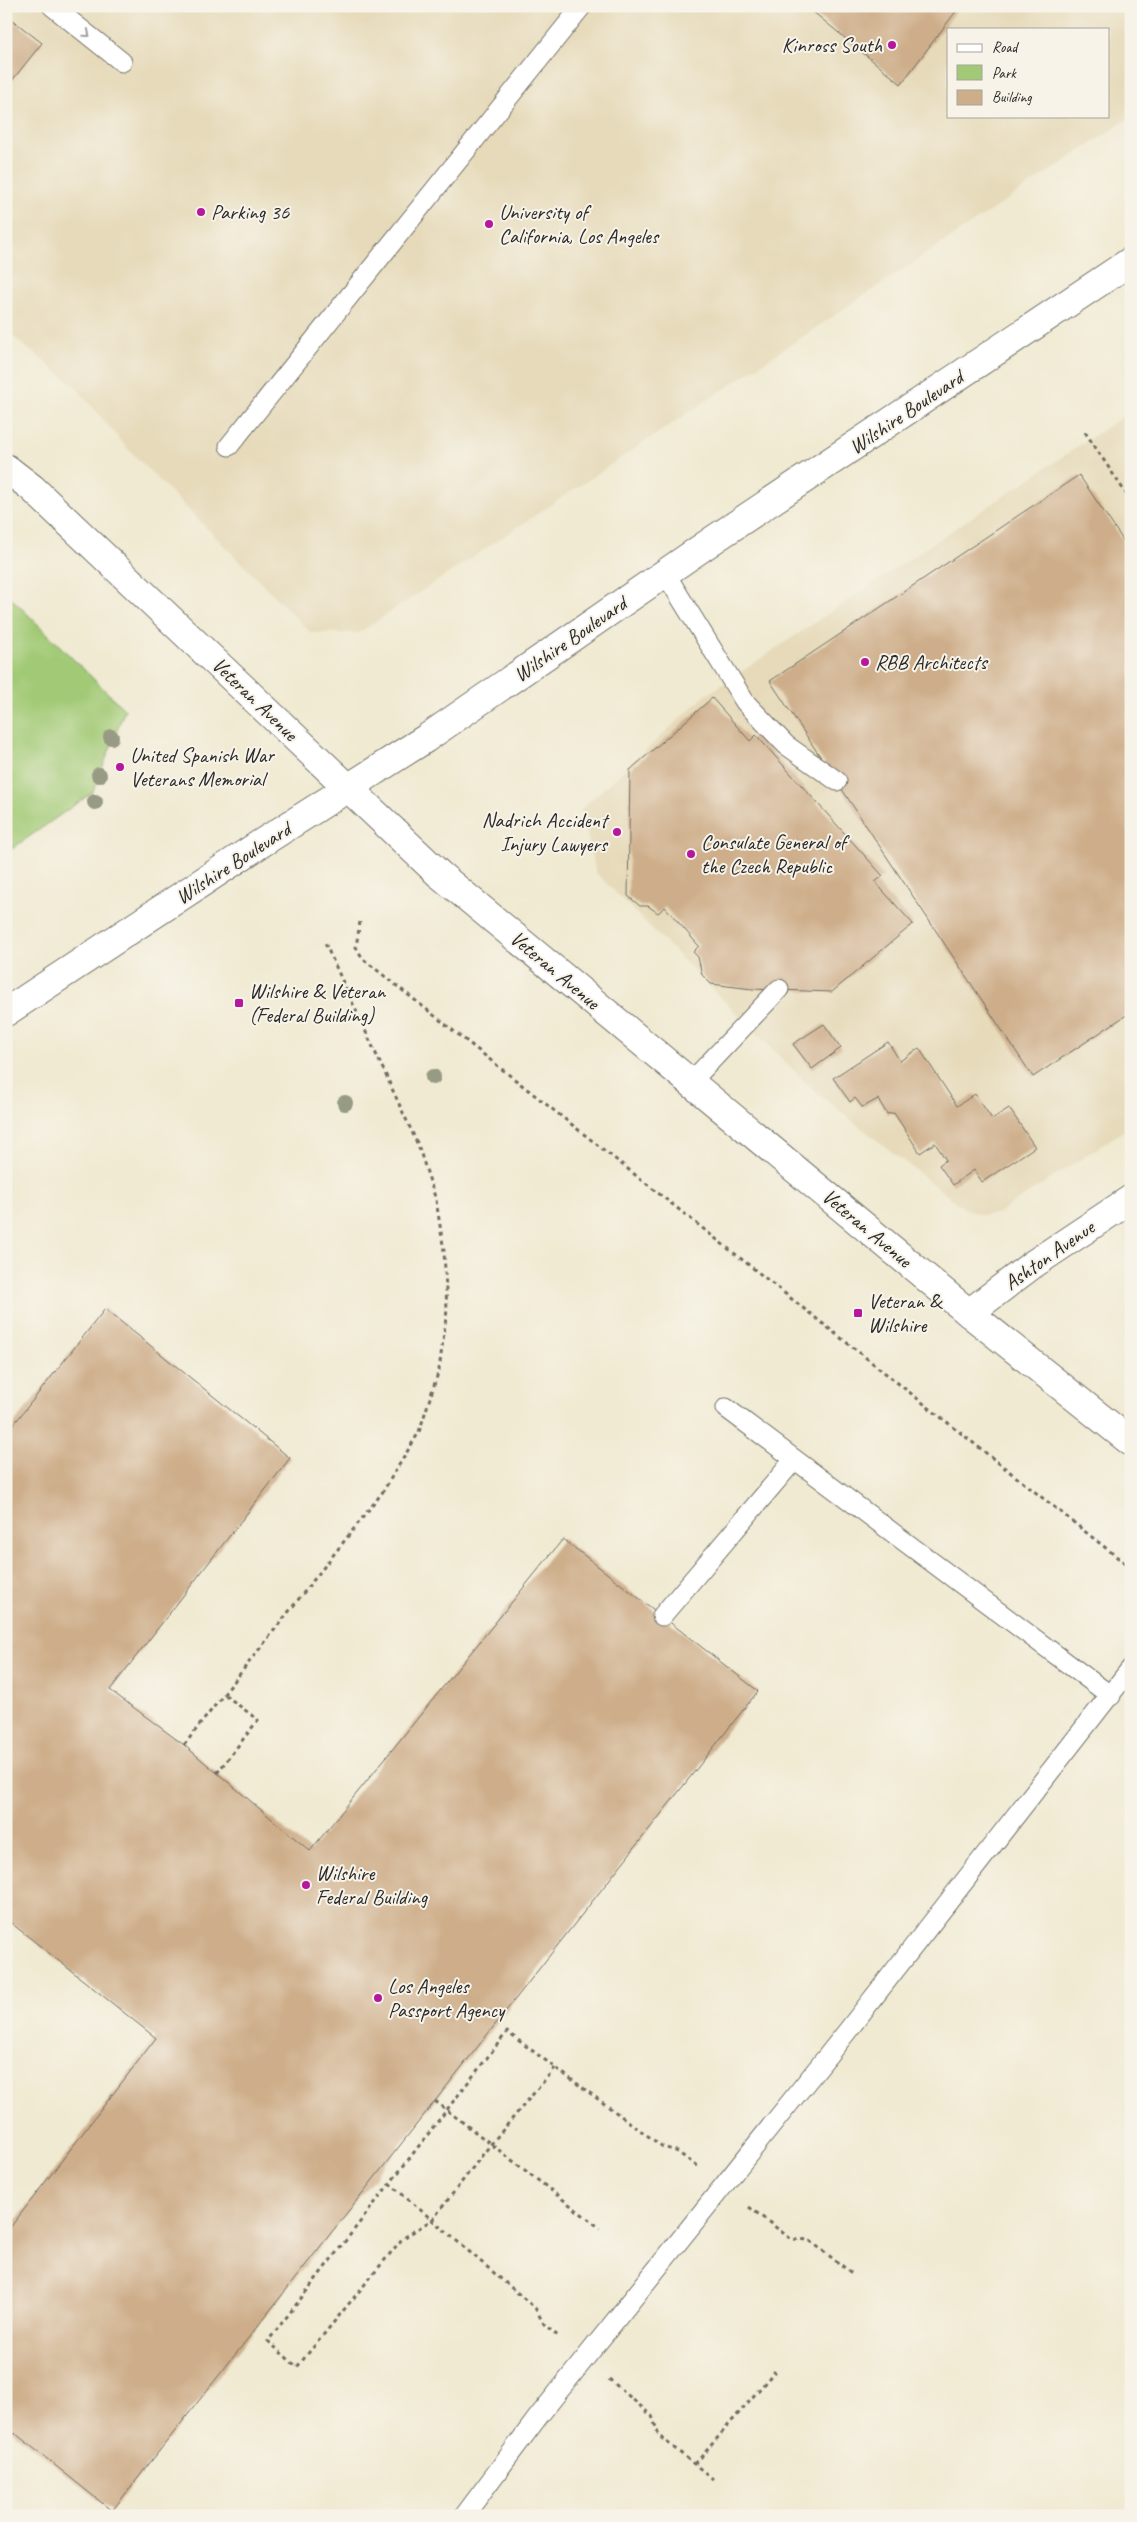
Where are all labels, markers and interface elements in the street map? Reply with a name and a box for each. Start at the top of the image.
legend [947,28,1110,118]
one-way arrow [81,29,90,37]
place label: Kinross South [782,32,882,58]
text: Road [992,38,1019,57]
marker: Kinross South [886,39,898,51]
text: Park [992,64,1017,83]
text: Building [992,88,1032,107]
place label: Parking 36 [211,199,290,225]
place label: University of California, Los Angeles [499,199,660,249]
marker: Parking 36 [195,206,207,218]
marker: University of California, Los Angeles [483,218,495,230]
street label: Wilshire Boulevard [844,362,971,460]
street label: Wilshire Boulevard [509,588,634,687]
place label: RBB Architects [875,649,988,675]
street label: Veteran Avenue [207,652,304,747]
marker: RBB Architects [859,656,871,668]
place label: United Spanish War Veterans Memorial [130,742,275,792]
marker: United Spanish War Veterans Memorial [114,761,126,773]
place label: Nadrich Accident Injury Lawyers [482,807,610,857]
street label: Wilshire Boulevard [171,814,298,910]
marker: Nadrich Accident Injury Lawyers [611,826,623,838]
place label: Consulate General of the Czech Republic [701,829,850,879]
marker: Consulate General of the Czech Republic [685,848,697,860]
street label: Veteran Avenue [505,925,606,1016]
place label: Wilshire & Veteran (Federal Building) [249,978,387,1028]
marker: Wilshire & Veteran (Federal Building) [233,997,245,1009]
street label: Veteran Avenue [817,1183,918,1274]
street label: Ashton Avenue [999,1213,1101,1296]
place label: Veteran & Wilshire [868,1288,943,1338]
marker: Veteran & Wilshire [852,1307,864,1319]
place label: Wilshire Federal Building [316,1860,429,1910]
marker: Wilshire Federal Building [300,1879,312,1891]
place label: Los Angeles Passport Agency [388,1973,506,2023]
marker: Los Angeles Passport Agency [372,1992,384,2004]

